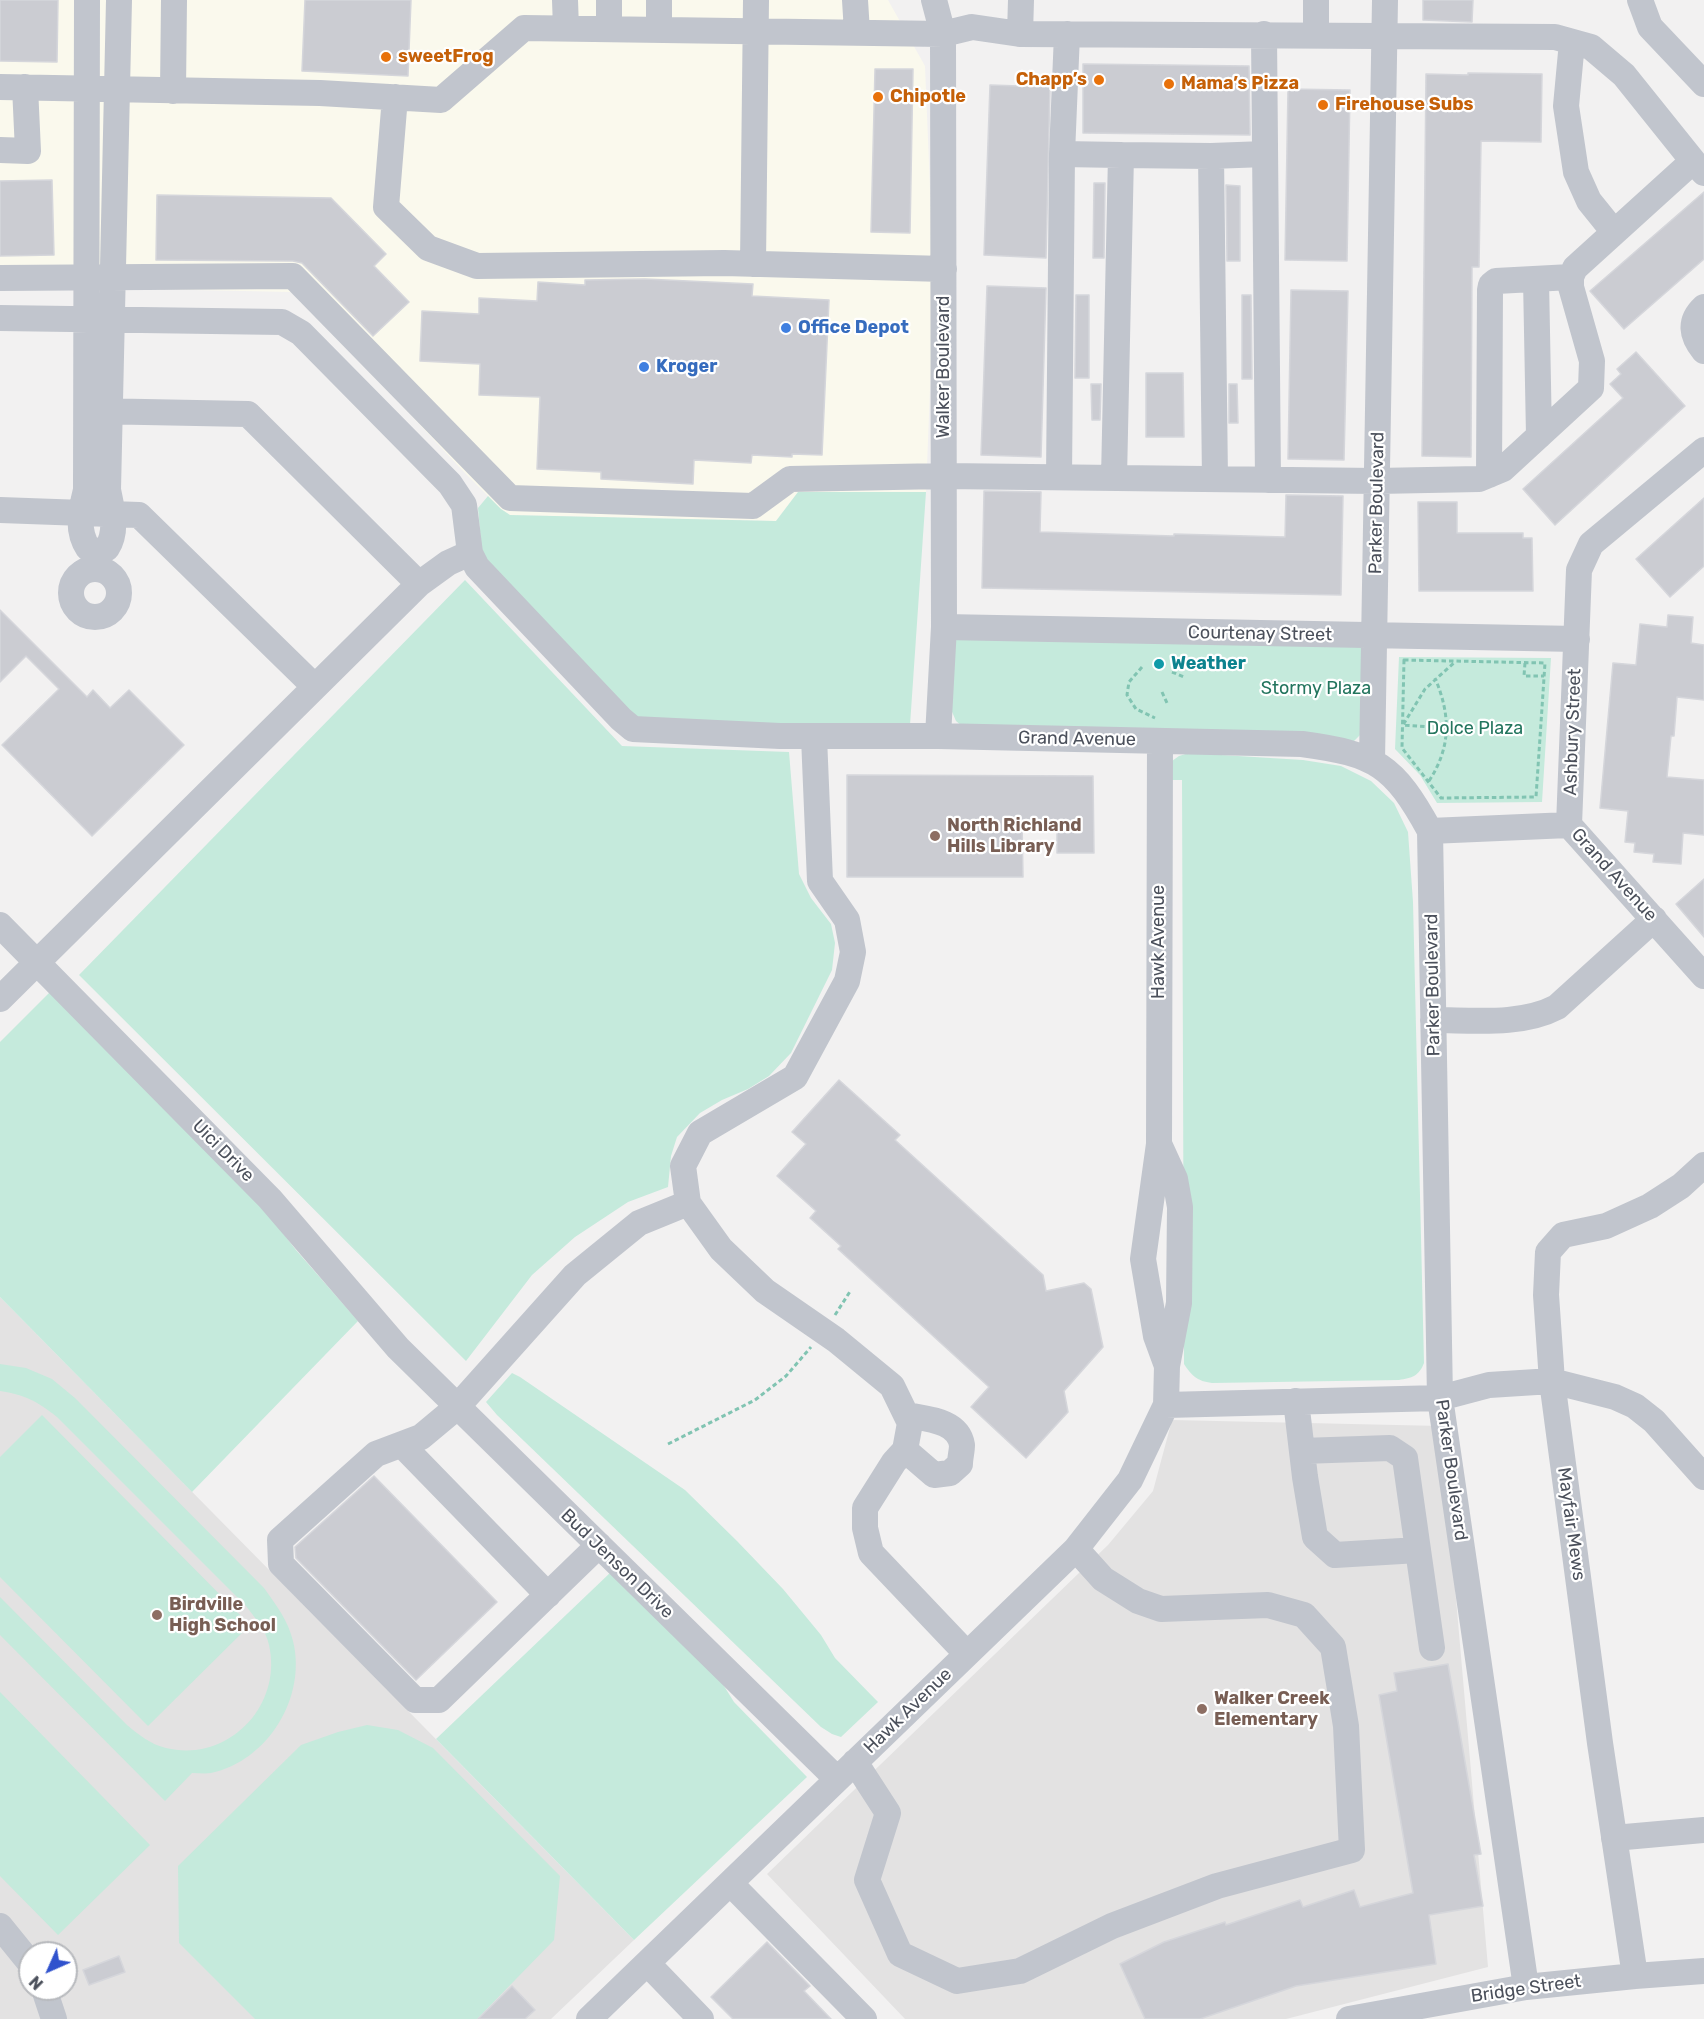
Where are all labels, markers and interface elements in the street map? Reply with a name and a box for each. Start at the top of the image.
place label: sweetFrog [398,46,494,68]
marker: sweetFrog [379,50,393,64]
place label: Chapp’s [1016,69,1087,91]
marker: Chapp’s [1092,73,1106,87]
place label: Mama’s Pizza [1181,73,1299,95]
marker: Mama’s Pizza [1162,77,1176,91]
place label: Chipotle [890,86,966,108]
marker: Chipotle [871,90,885,104]
place label: Firehouse Subs [1335,94,1474,116]
marker: Firehouse Subs [1316,98,1330,112]
street label: Walker Boulevard [933,296,955,438]
place label: Office Depot [798,317,909,339]
marker: Office Depot [779,321,793,335]
place label: Kroger [656,356,717,378]
marker: Kroger [637,360,651,374]
street label: Parker Boulevard [1365,432,1389,574]
street label: Courtenay Street [1188,622,1332,646]
place label: Weather [1171,653,1246,675]
marker: Weather [1152,657,1166,671]
street label: Ashbury Street [1560,668,1586,796]
park label: Stormy Plaza [1261,678,1371,700]
park label: Dolce Plaza [1427,718,1523,740]
street label: Grand Avenue [1018,727,1136,751]
place label: North Richland Hills Library [947,815,1082,858]
street label: Grand Avenue [1567,824,1661,926]
marker: North Richland Hills Library [928,829,942,843]
street label: Hawk Avenue [1148,885,1170,999]
street label: Parker Boulevard [1421,914,1445,1056]
street label: Uici Drive [187,1115,259,1187]
street label: Parker Boulevard [1430,1398,1472,1542]
street label: Mayfair Mews [1552,1466,1590,1582]
street label: Bud Jenson Drive [556,1505,678,1623]
place label: Birdville High School [169,1594,276,1636]
marker: Birdville High School [150,1608,164,1622]
street label: Hawk Avenue [860,1664,956,1758]
place label: Walker Creek Elementary [1214,1688,1330,1730]
marker: Walker Creek Elementary [1195,1702,1209,1716]
north arrow [18,1941,78,2001]
street label: Bridge Street [1469,1971,1583,2007]
text: N [26,1972,47,1993]

